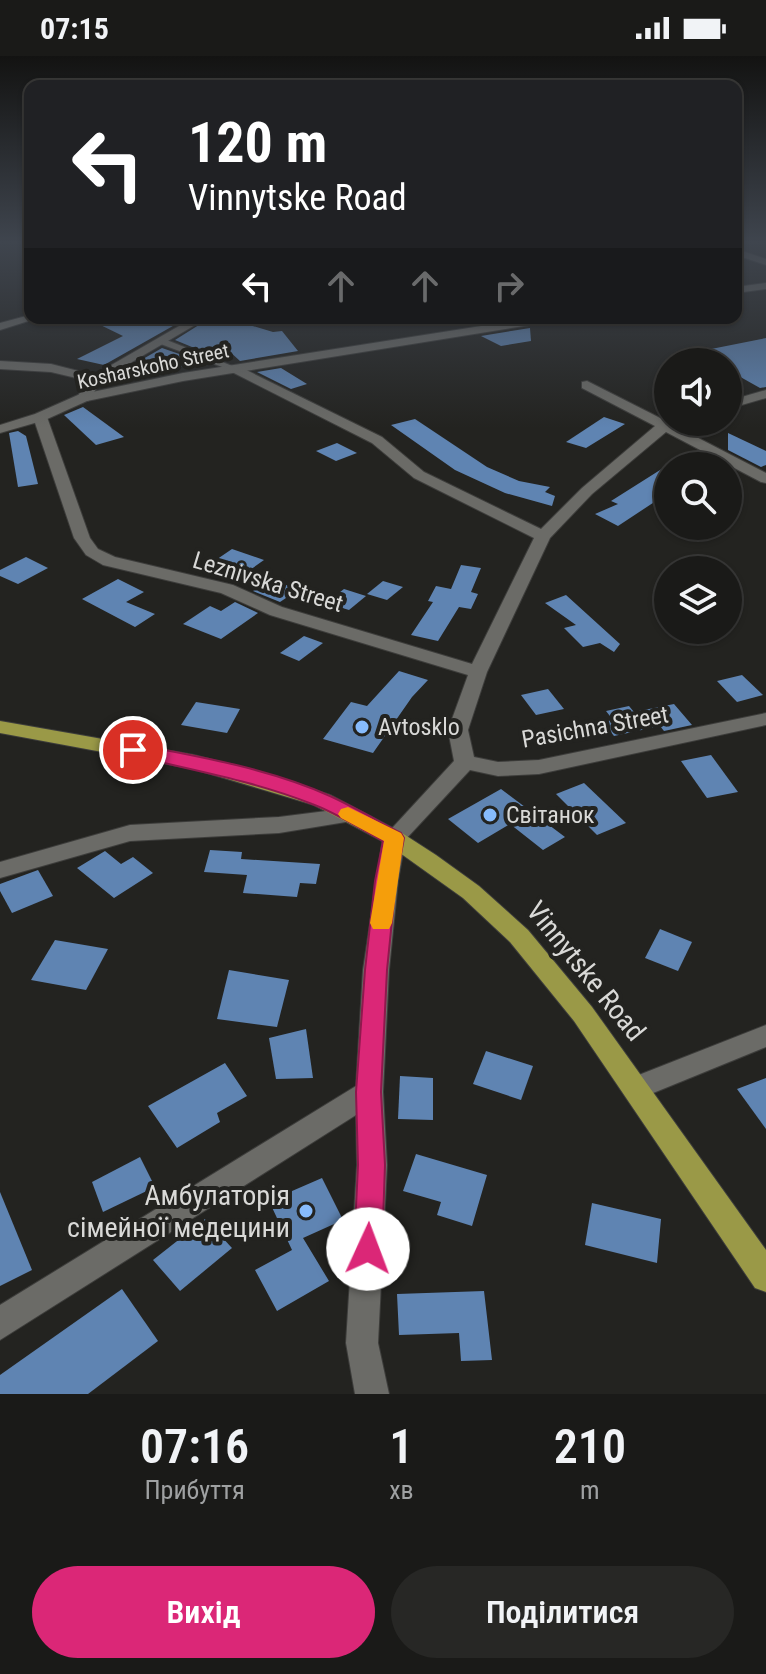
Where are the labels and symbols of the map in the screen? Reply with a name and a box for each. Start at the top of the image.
street label: Kosharskoho Street [75,338,231,394]
street label: Leznivska Street [190,546,346,618]
street label: Pasichna Street [519,700,671,754]
place label: Avtosklo [378,713,460,741]
pin [99,716,167,784]
marker: Avtosklo [353,718,371,736]
place label: Світанок [506,801,595,829]
marker: Світанок [481,806,499,824]
street label: Vinnytske Road [520,895,652,1047]
place label: Амбулаторія сімейної медецини [67,1179,290,1244]
marker: Амбулаторія сімейної медецини [297,1202,315,1220]
position arrow [326,1207,410,1291]

